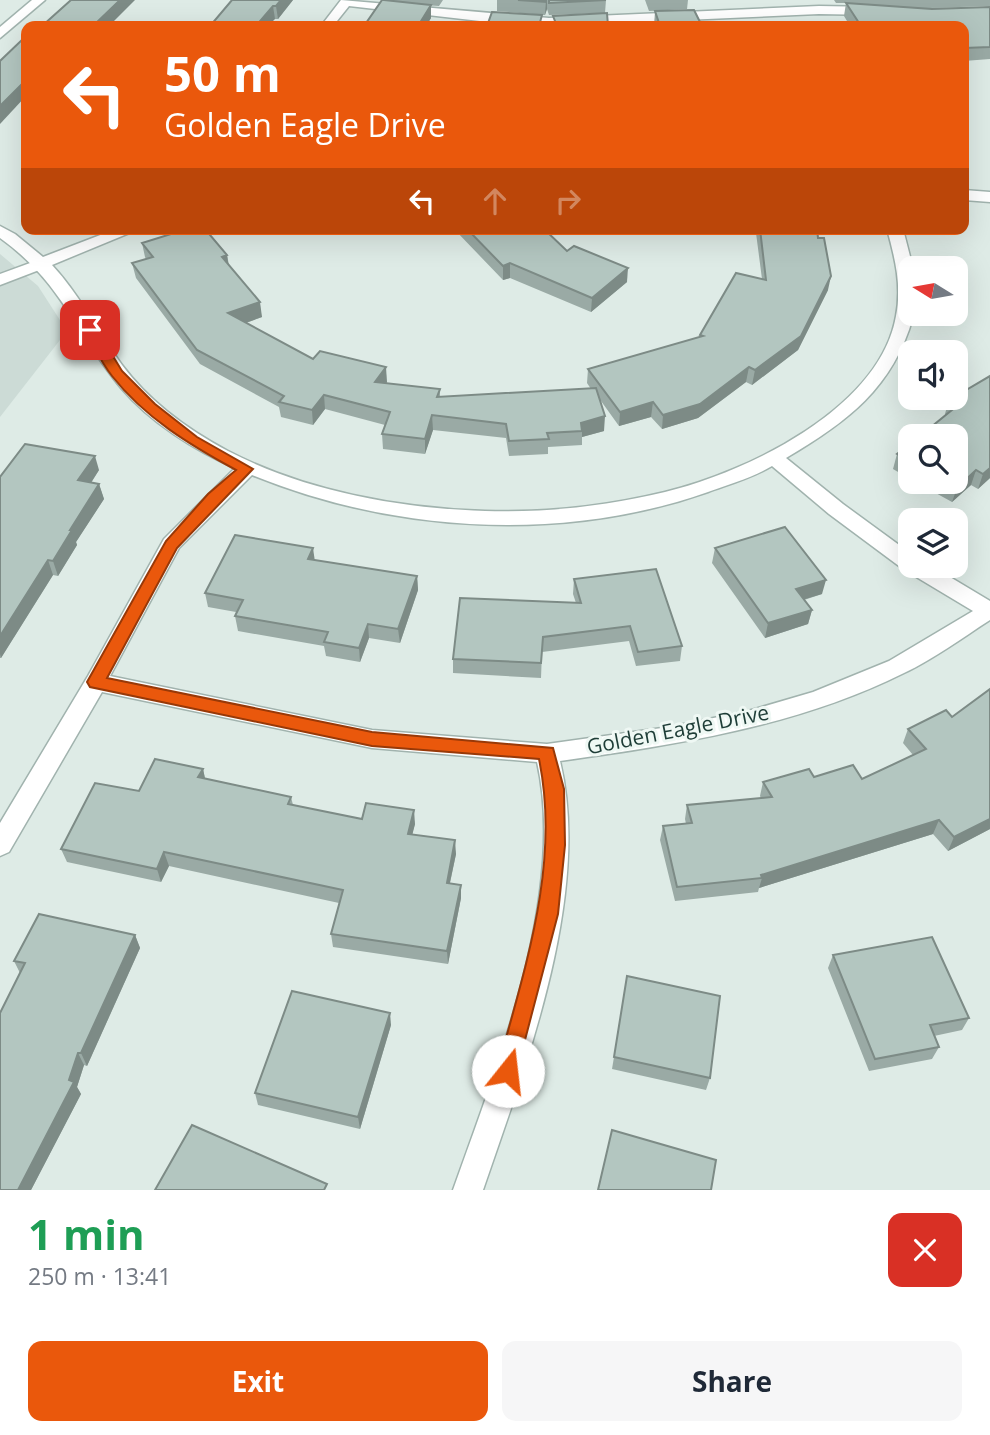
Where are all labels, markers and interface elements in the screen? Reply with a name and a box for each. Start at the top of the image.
text: 50 m [164,40,281,106]
icon: left [49,49,140,140]
text: Golden Eagle Drive [164,103,446,146]
icon: left [403,182,441,220]
icon: ahead [476,182,514,220]
icon: right [549,182,587,220]
north arrow [898,256,968,326]
map controls [898,256,968,578]
pin [60,300,120,360]
icon: arrive [71,311,109,349]
button: sound [898,340,968,410]
button: search [898,424,968,494]
button: layers [898,508,968,578]
street label: Golden Eagle Drive [584,698,771,760]
position arrow [471,1034,545,1108]
text: 1 min [28,1205,145,1262]
button: close [888,1213,962,1287]
text: 250 m · 13:41 [28,1260,171,1292]
button: Exit [28,1341,488,1421]
button: Share [502,1341,962,1421]

